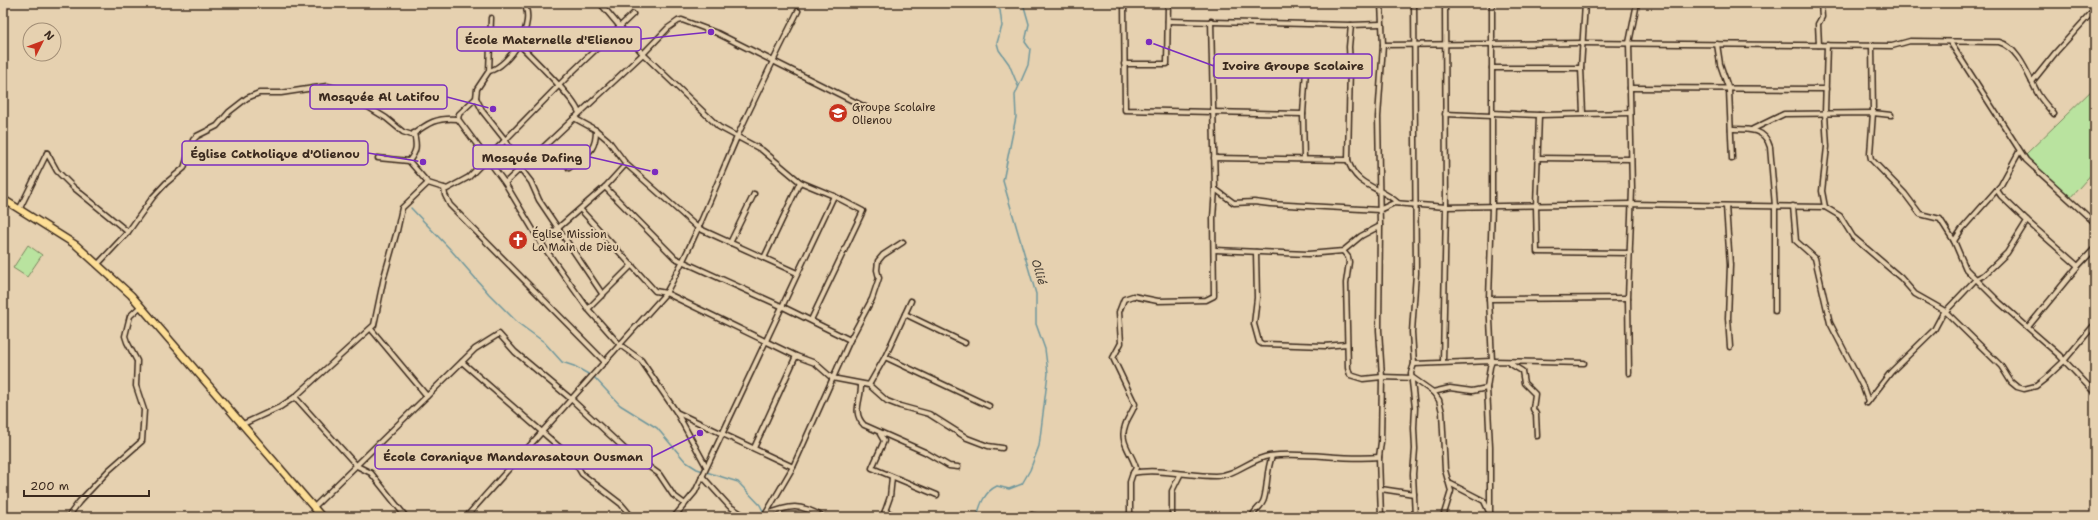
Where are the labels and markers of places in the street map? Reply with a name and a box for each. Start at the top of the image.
callout: École Maternelle d'Elienou [457,27,641,51]
callout: Ivoire Groupe Scolaire [1214,54,1372,78]
callout: Mosquée Al Latifou [310,85,447,109]
place label: Groupe Scolaire Olienou [852,100,936,128]
school or university icon: Groupe Scolaire Olienou [827,102,849,124]
callout: Église Catholique d'Olienou [182,141,368,165]
callout: Mosquée Dafing [473,145,590,169]
place label: Église Mission La Main de Dieu [532,226,619,255]
church icon: Église Mission La Main de Dieu [507,229,529,251]
callout: École Coranique Mandarasatoun Ousman [375,445,652,469]

